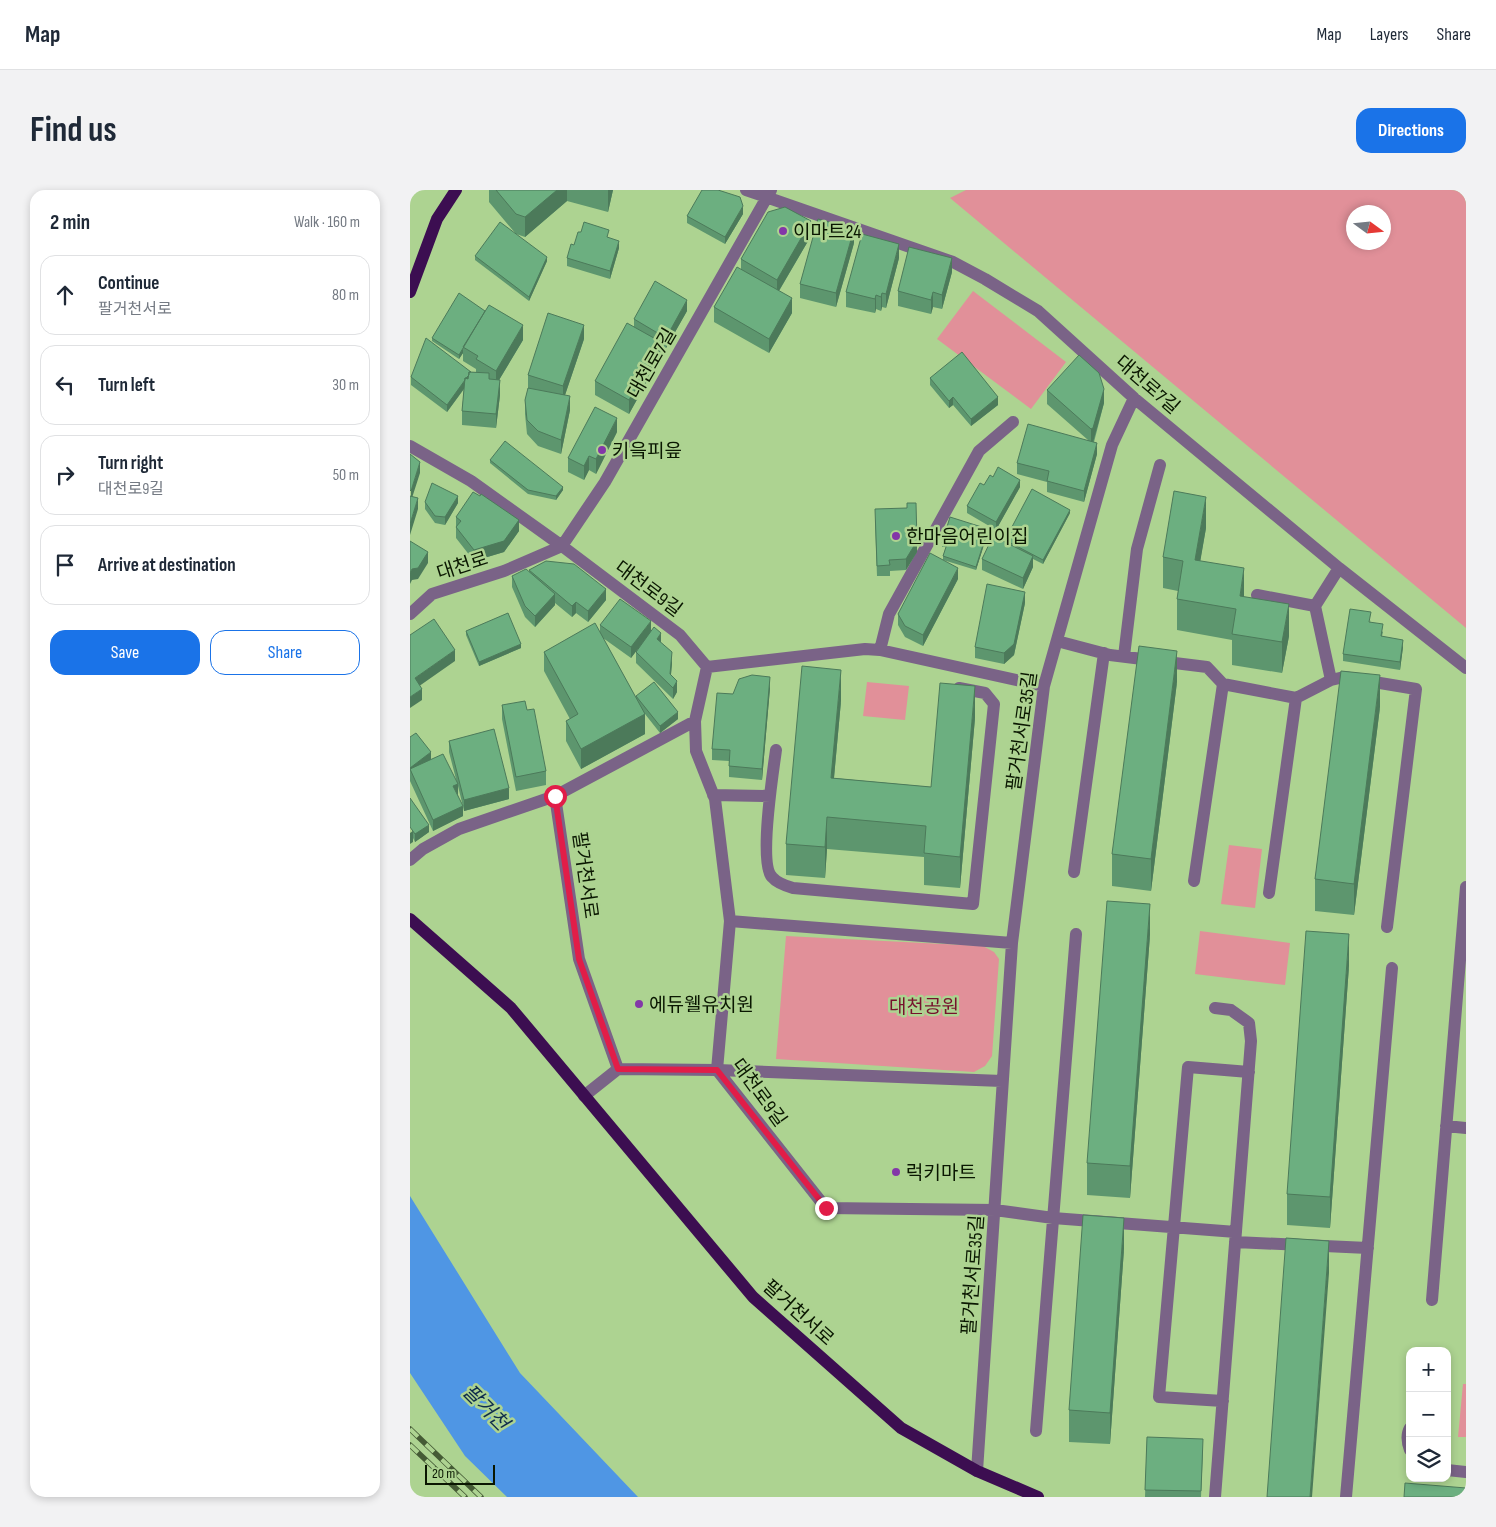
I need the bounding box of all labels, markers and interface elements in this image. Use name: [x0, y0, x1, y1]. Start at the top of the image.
text: Map: [25, 20, 60, 49]
text: Map: [1317, 24, 1342, 45]
text: Layers: [1370, 24, 1409, 45]
text: Share: [1437, 24, 1471, 45]
button: Directions: [1356, 108, 1466, 153]
text: Find us: [30, 109, 117, 152]
north arrow: [1346, 205, 1391, 250]
text: 2 min: [50, 210, 90, 235]
text: Walk · 160 m: [294, 213, 360, 232]
place label: 이마트24: [793, 221, 861, 244]
marker: 이마트24: [777, 225, 789, 237]
text: Continue: [98, 272, 159, 295]
icon: ahead: [51, 281, 79, 309]
text: 80 m: [332, 286, 359, 305]
text: 팔거천서로: [98, 300, 172, 319]
street label: 대천로7길: [623, 324, 682, 403]
street label: 대천로7길: [1110, 351, 1184, 419]
icon: left: [51, 371, 79, 399]
text: Turn left: [98, 374, 155, 397]
text: 30 m: [332, 376, 359, 395]
place label: 키읔피읖: [612, 440, 682, 463]
marker: 키읔피읖: [596, 444, 608, 456]
text: Turn right: [98, 452, 163, 475]
icon: right: [51, 461, 79, 489]
text: 50 m: [333, 466, 359, 485]
text: 대천로9길: [98, 480, 164, 499]
place label: 한마음어린이집: [906, 526, 1028, 549]
marker: 한마음어린이집: [890, 530, 902, 542]
street label: 대천로: [434, 547, 491, 585]
icon: arrive: [51, 551, 79, 579]
text: Arrive at destination: [98, 554, 236, 577]
street label: 대천로9길: [610, 556, 686, 622]
button: Save: [50, 630, 200, 675]
button: Share: [210, 630, 360, 675]
street label: 팔거천서로35길: [1003, 670, 1042, 792]
route start: [544, 785, 567, 808]
street label: 팔거천서로: [567, 830, 602, 920]
place label: 에듀웰유치원: [649, 994, 754, 1017]
park label: 대천공원: [889, 996, 959, 1019]
marker: 에듀웰유치원: [633, 998, 645, 1010]
street label: 대천로9길: [726, 1054, 791, 1131]
place label: 럭키마트: [906, 1162, 976, 1185]
marker: 럭키마트: [890, 1166, 902, 1178]
route end: [815, 1197, 838, 1220]
street label: 팔거천서로35길: [958, 1214, 989, 1336]
street label: 팔거천서로: [758, 1275, 838, 1351]
map controls: [1406, 1347, 1451, 1482]
button: +: [1406, 1347, 1451, 1392]
water label: 팔거천: [457, 1380, 515, 1438]
button: −: [1406, 1392, 1451, 1437]
button: layers: [1406, 1437, 1451, 1482]
scale bar: [425, 1462, 495, 1485]
text: 20 m: [432, 1465, 455, 1482]

